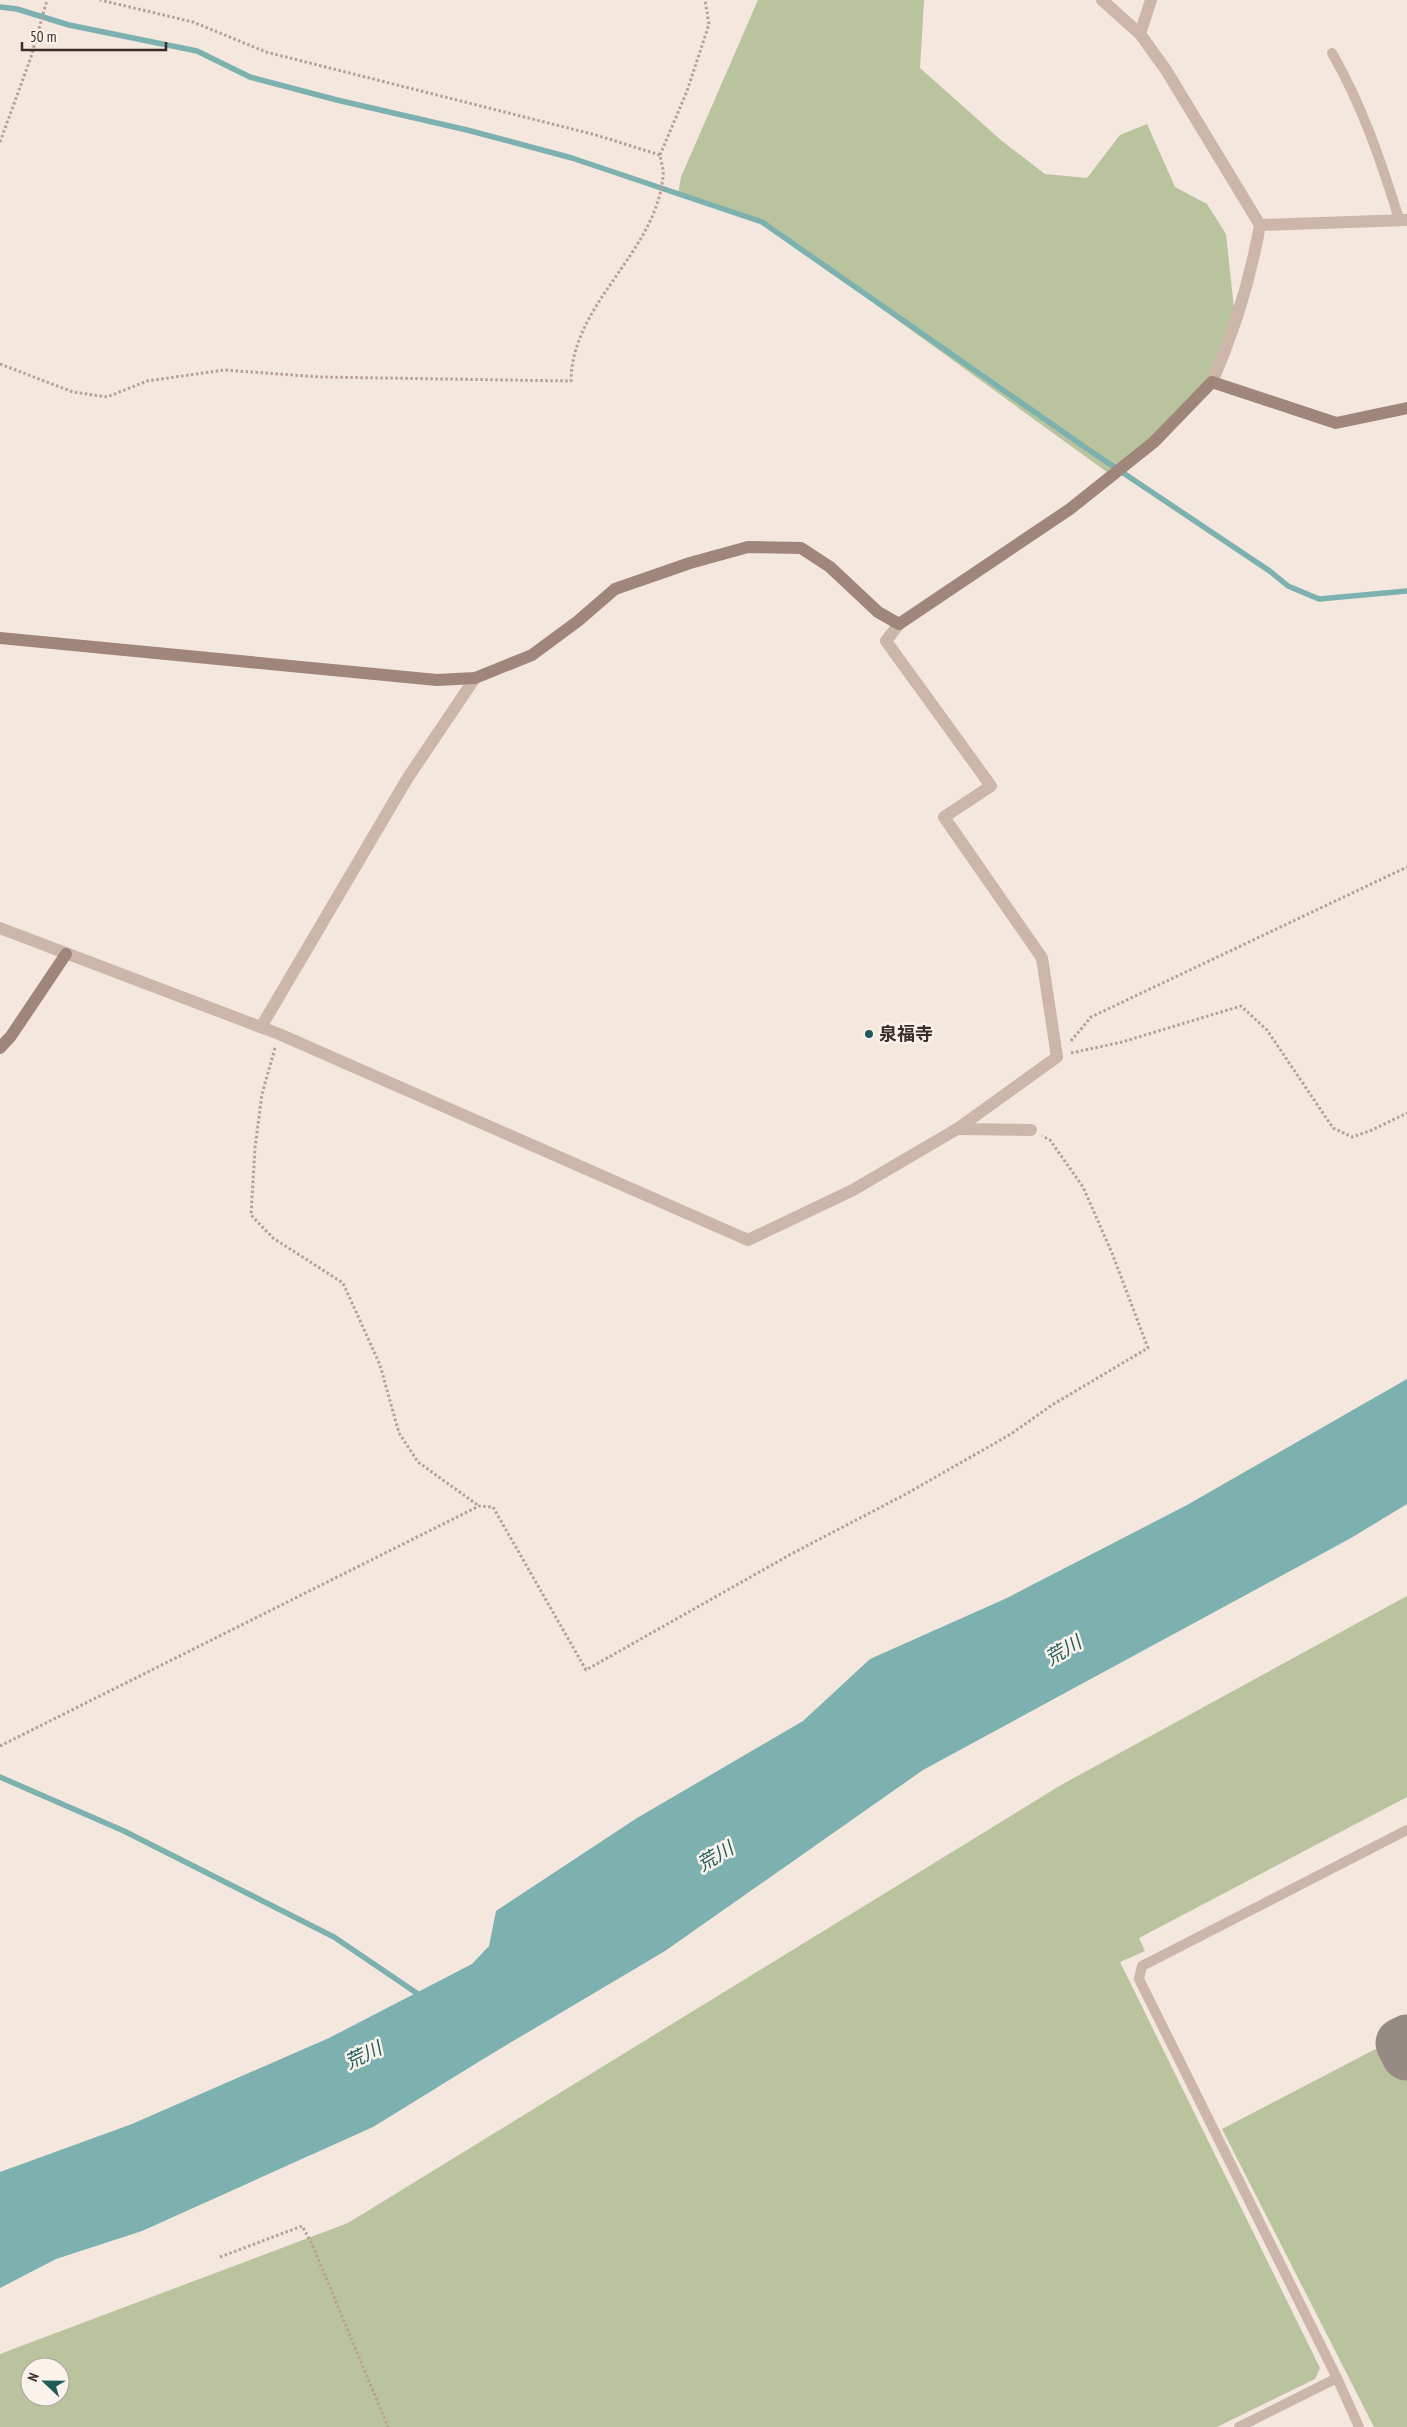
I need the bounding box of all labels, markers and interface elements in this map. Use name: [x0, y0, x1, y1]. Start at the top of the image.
scale bar: [22, 20, 166, 52]
text: 50 m: [30, 27, 56, 46]
place label: 泉福寺: [879, 1022, 933, 1045]
marker: 泉福寺: [863, 1028, 875, 1040]
water label: 荒川: [1041, 1629, 1087, 1670]
water label: 荒川: [693, 1835, 739, 1876]
water label: 荒川: [341, 2035, 387, 2074]
north arrow: [20, 2357, 70, 2407]
text: N: [23, 2370, 43, 2384]

